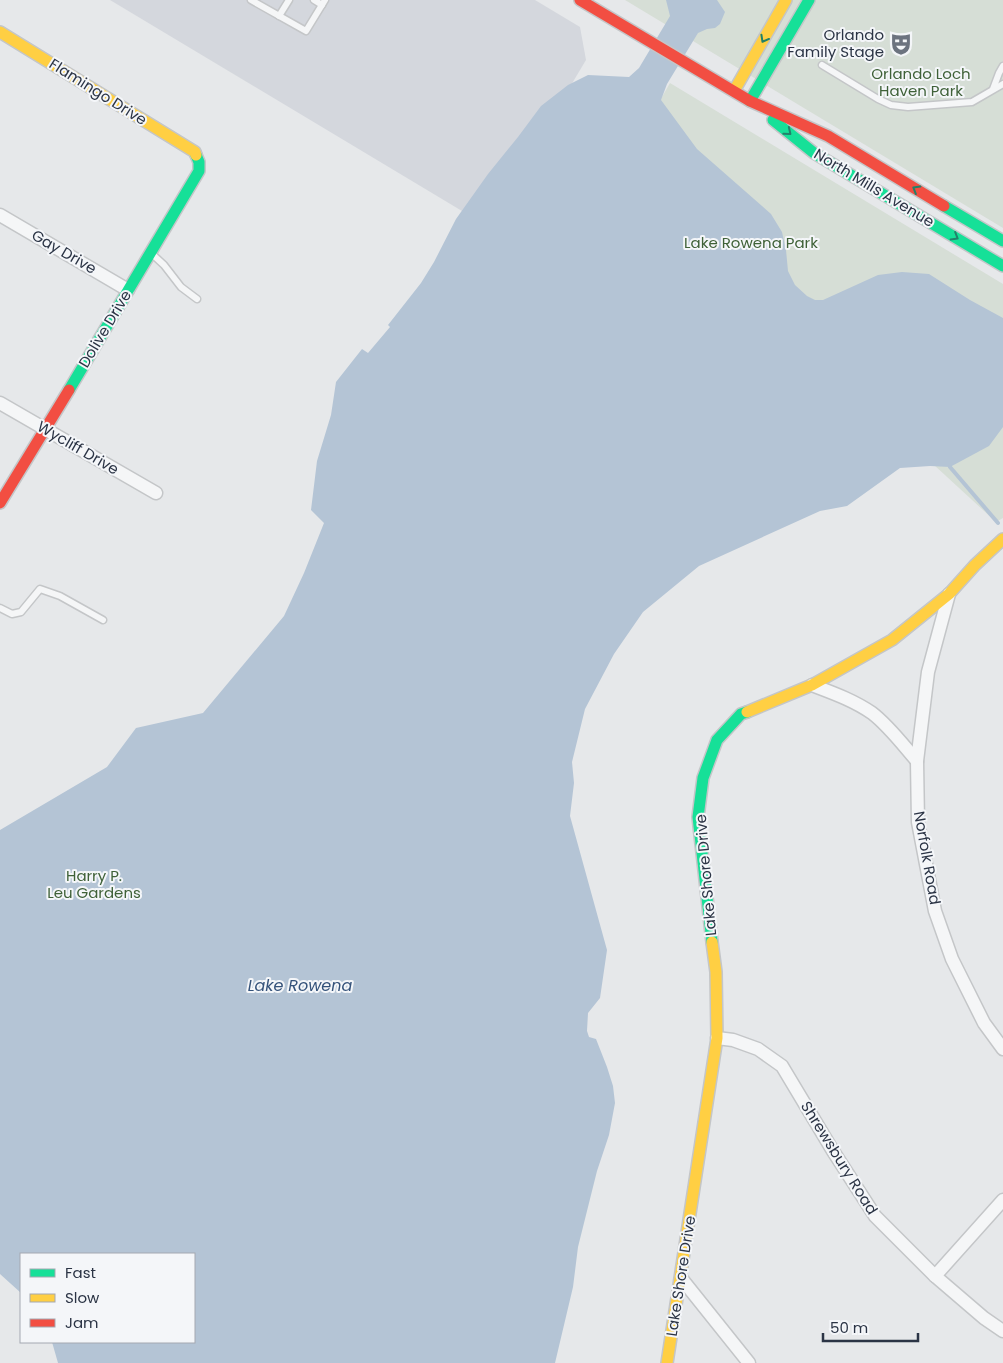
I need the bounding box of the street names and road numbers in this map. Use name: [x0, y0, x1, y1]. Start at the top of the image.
street label: Flamingo Drive: [45, 53, 151, 130]
street label: North Mills Avenue: [810, 143, 938, 232]
street label: Gay Drive: [28, 225, 101, 279]
street label: Dolive Drive: [73, 286, 136, 371]
street label: Wycliff Drive: [34, 416, 123, 479]
street label: Norfolk Road: [909, 809, 946, 906]
street label: Lake Shore Drive: [690, 813, 721, 937]
street label: Shrewsbury Road: [796, 1097, 883, 1219]
street label: Lake Shore Drive: [661, 1214, 700, 1338]

